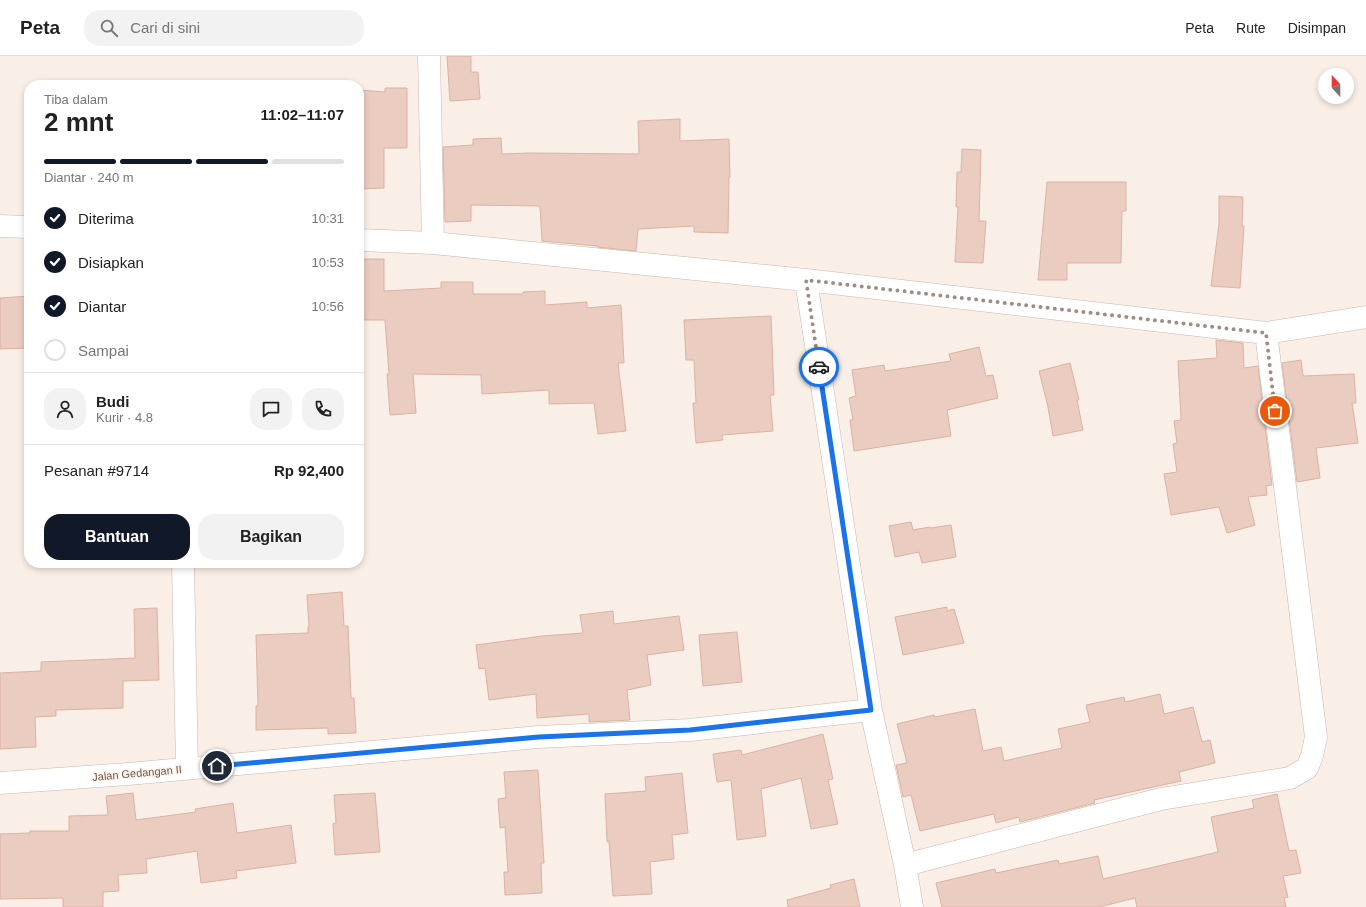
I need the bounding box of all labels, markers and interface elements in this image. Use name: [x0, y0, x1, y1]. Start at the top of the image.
search box: [84, 10, 364, 46]
text: Peta: [20, 17, 60, 38]
icon: search: [98, 17, 120, 39]
text: Cari di sini: [130, 19, 200, 36]
text: Peta: [1185, 20, 1214, 36]
text: Rute: [1236, 20, 1266, 36]
text: Disimpan: [1288, 20, 1346, 36]
north arrow: [1318, 68, 1354, 104]
map controls: [1318, 68, 1354, 104]
text: Tiba dalam: [44, 92, 108, 107]
text: 11:02–11:07: [261, 106, 344, 123]
text: 2 mnt: [44, 107, 113, 137]
text: Diantar · 240 m: [44, 170, 134, 185]
icon: check: [44, 207, 66, 229]
text: Diterima: [78, 210, 134, 227]
text: 10:31: [311, 211, 344, 226]
icon: check: [44, 251, 66, 273]
text: Disiapkan: [78, 254, 144, 271]
text: 10:53: [311, 255, 344, 270]
icon: check: [44, 295, 66, 317]
text: Diantar: [78, 298, 126, 315]
text: 10:56: [311, 299, 344, 314]
text: Sampai: [78, 342, 129, 359]
courier: [799, 347, 839, 387]
icon: car: [808, 356, 830, 378]
button: person: [44, 388, 86, 430]
button: chat: [250, 388, 292, 430]
button: phone: [302, 388, 344, 430]
text: Budi: [96, 393, 129, 410]
pin: [1258, 394, 1292, 428]
icon: bag: [1264, 400, 1286, 422]
text: Kurir · 4.8: [96, 410, 153, 425]
text: Pesanan #9714: [44, 462, 149, 479]
text: Rp 92,400: [274, 462, 344, 479]
button: Bantuan: [44, 514, 190, 560]
button: Bagikan: [198, 514, 344, 560]
pin: [200, 749, 234, 783]
icon: home: [206, 755, 228, 777]
street label: Jalan Gedangan II: [92, 763, 182, 783]

